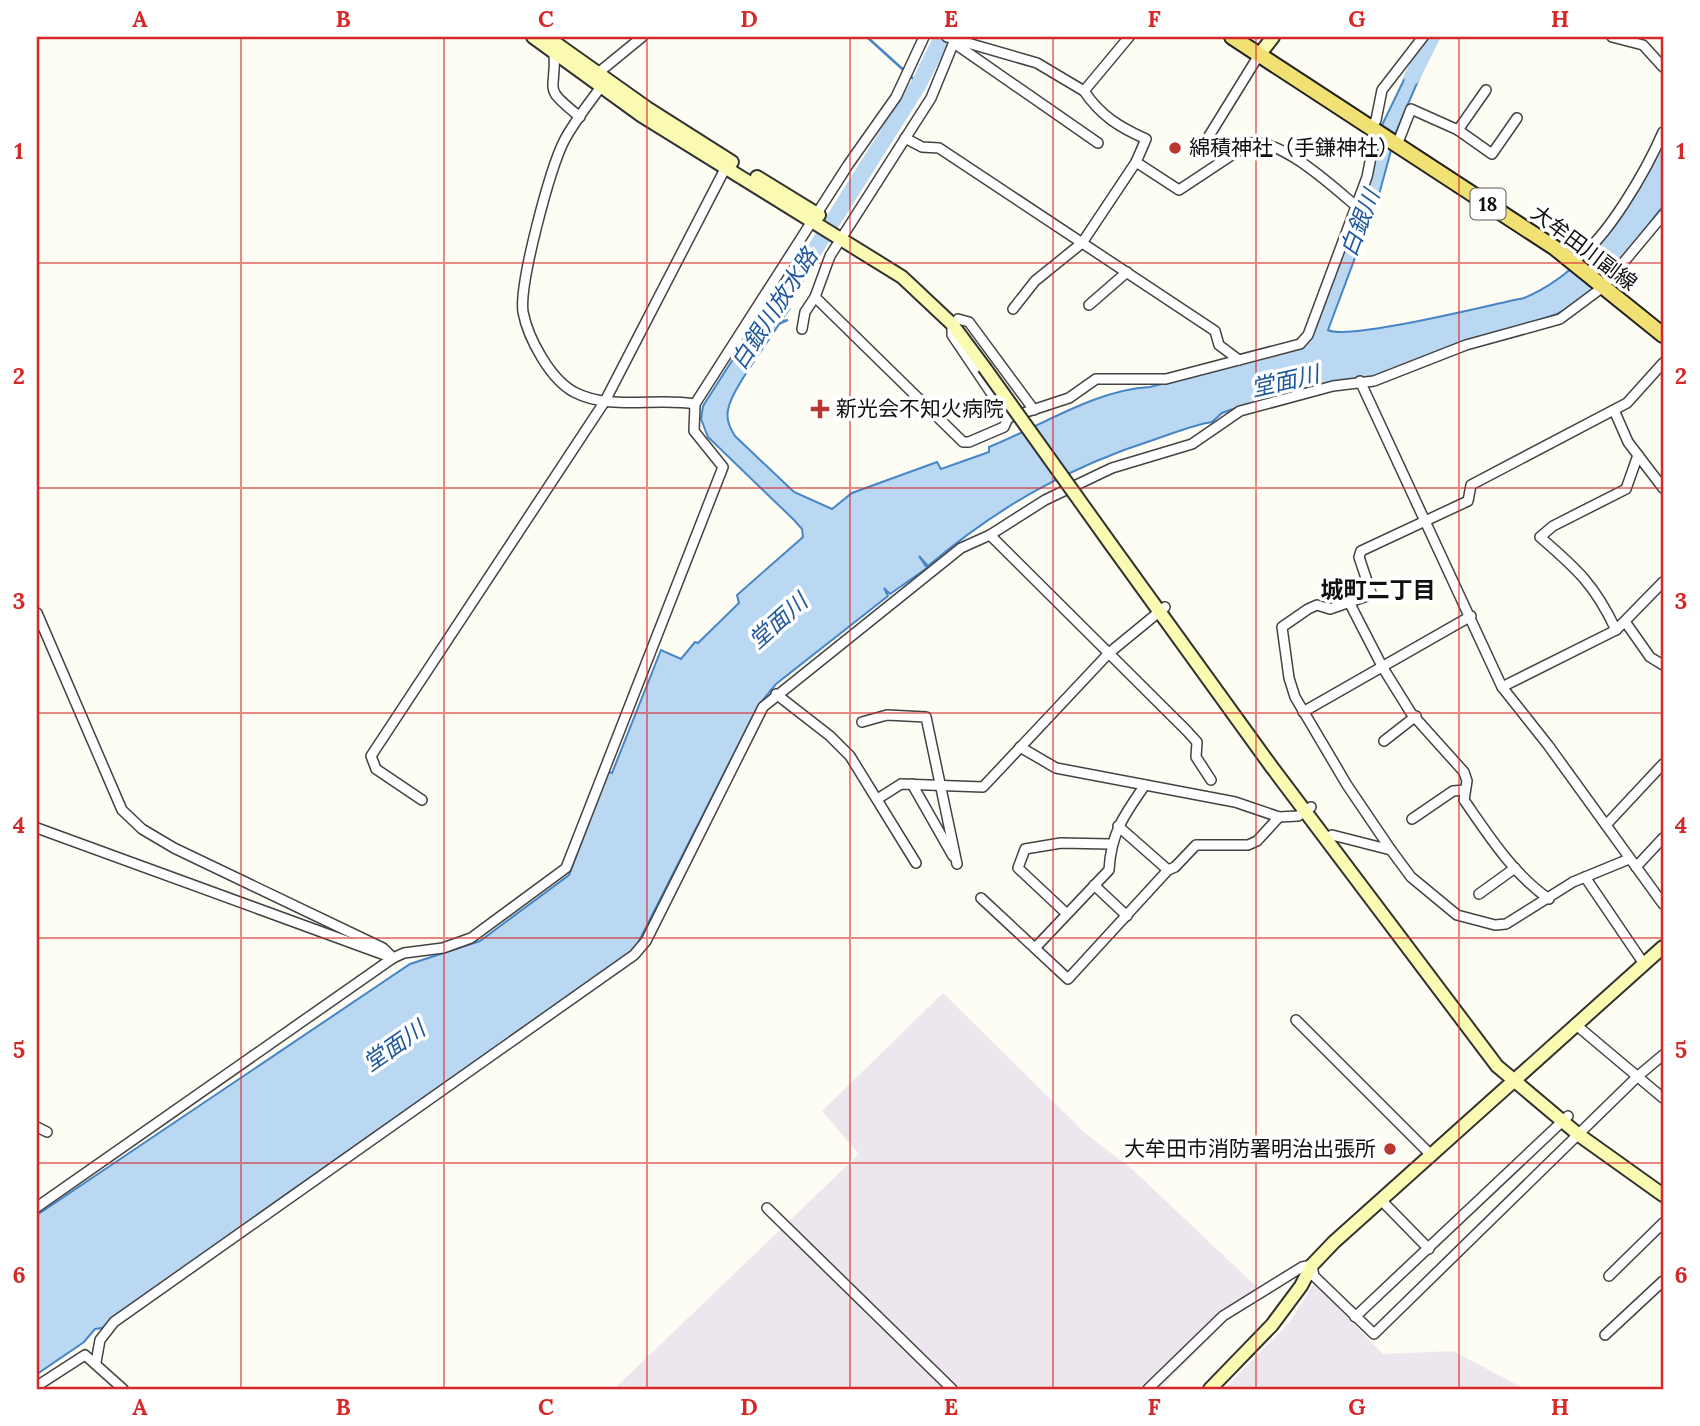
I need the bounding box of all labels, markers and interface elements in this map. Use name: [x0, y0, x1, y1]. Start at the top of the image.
text: A: [132, 4, 148, 33]
text: B: [335, 4, 351, 33]
text: C: [538, 4, 554, 33]
text: D: [740, 4, 758, 33]
text: E: [944, 4, 958, 33]
text: F: [1147, 4, 1161, 33]
text: G: [1348, 4, 1366, 33]
text: H: [1551, 4, 1569, 33]
place label: 綿積神社（手鎌神社）: [1189, 134, 1399, 161]
text: 1: [14, 136, 24, 165]
text: 1: [1676, 136, 1686, 165]
marker: 綿積神社（手鎌神社）: [1167, 140, 1183, 156]
water label: 白銀川: [1334, 183, 1387, 260]
road number: 18: [1470, 188, 1506, 220]
street label: 大牟田川副線: [1526, 199, 1643, 296]
water label: 白銀川放水路: [724, 241, 824, 374]
water label: 堂面川: [1248, 358, 1325, 402]
text: 2: [13, 361, 25, 390]
text: 2: [1675, 361, 1687, 390]
place label: 新光会不知火病院: [836, 395, 1004, 422]
marker: 新光会不知火病院: [810, 399, 830, 419]
district label: 城町二丁目: [1321, 575, 1436, 604]
water label: 堂面川: [742, 585, 815, 654]
text: 3: [13, 586, 25, 615]
text: 3: [1675, 586, 1687, 615]
text: 4: [13, 810, 25, 839]
text: 4: [1675, 810, 1687, 839]
water label: 堂面川: [357, 1012, 433, 1077]
text: 5: [13, 1035, 25, 1064]
text: 5: [1675, 1035, 1687, 1064]
place label: 大牟田市消防署明治出張所: [1124, 1135, 1376, 1162]
marker: 大牟田市消防署明治出張所: [1382, 1141, 1398, 1157]
text: 6: [12, 1260, 26, 1289]
text: 6: [1674, 1260, 1688, 1289]
text: A: [132, 1392, 148, 1421]
text: B: [335, 1392, 351, 1421]
text: C: [538, 1392, 554, 1421]
text: D: [740, 1392, 758, 1421]
text: E: [944, 1392, 958, 1421]
text: F: [1147, 1392, 1161, 1421]
text: G: [1348, 1392, 1366, 1421]
text: H: [1551, 1392, 1569, 1421]

